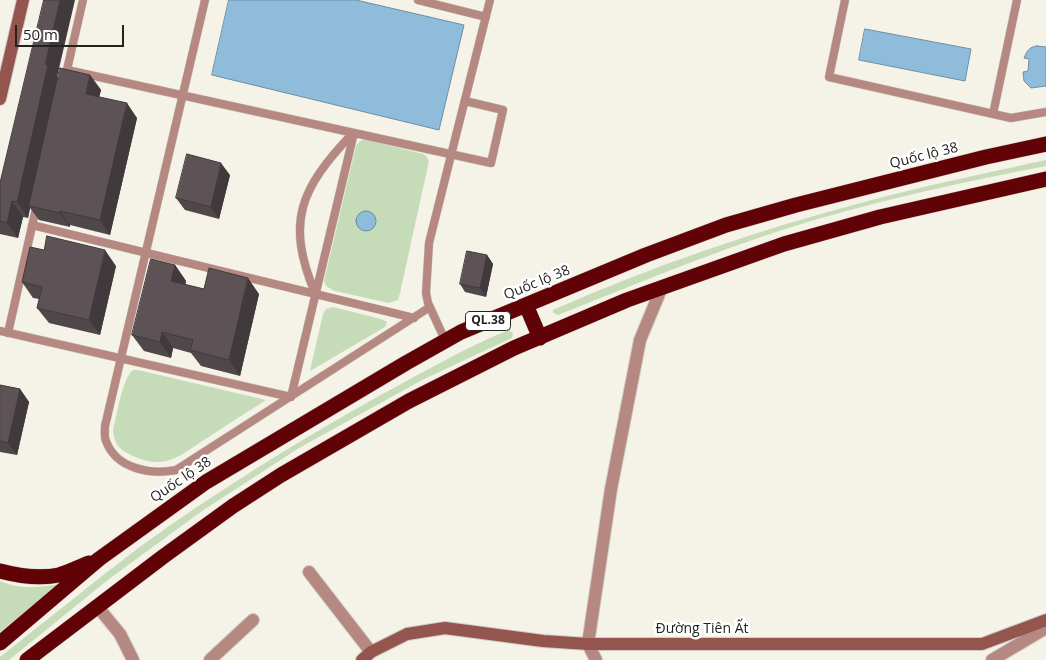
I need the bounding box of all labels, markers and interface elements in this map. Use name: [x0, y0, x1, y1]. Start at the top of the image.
scale bar: [18, 15, 126, 47]
text: 50 m: [23, 24, 58, 44]
street label: Quốc lộ 38: [888, 139, 960, 173]
street label: Quốc lộ 38: [501, 262, 573, 304]
road number: QL.38: [466, 312, 510, 331]
street label: Quốc lộ 38: [147, 454, 215, 506]
street label: Đường Tiên Ất: [656, 621, 748, 637]

